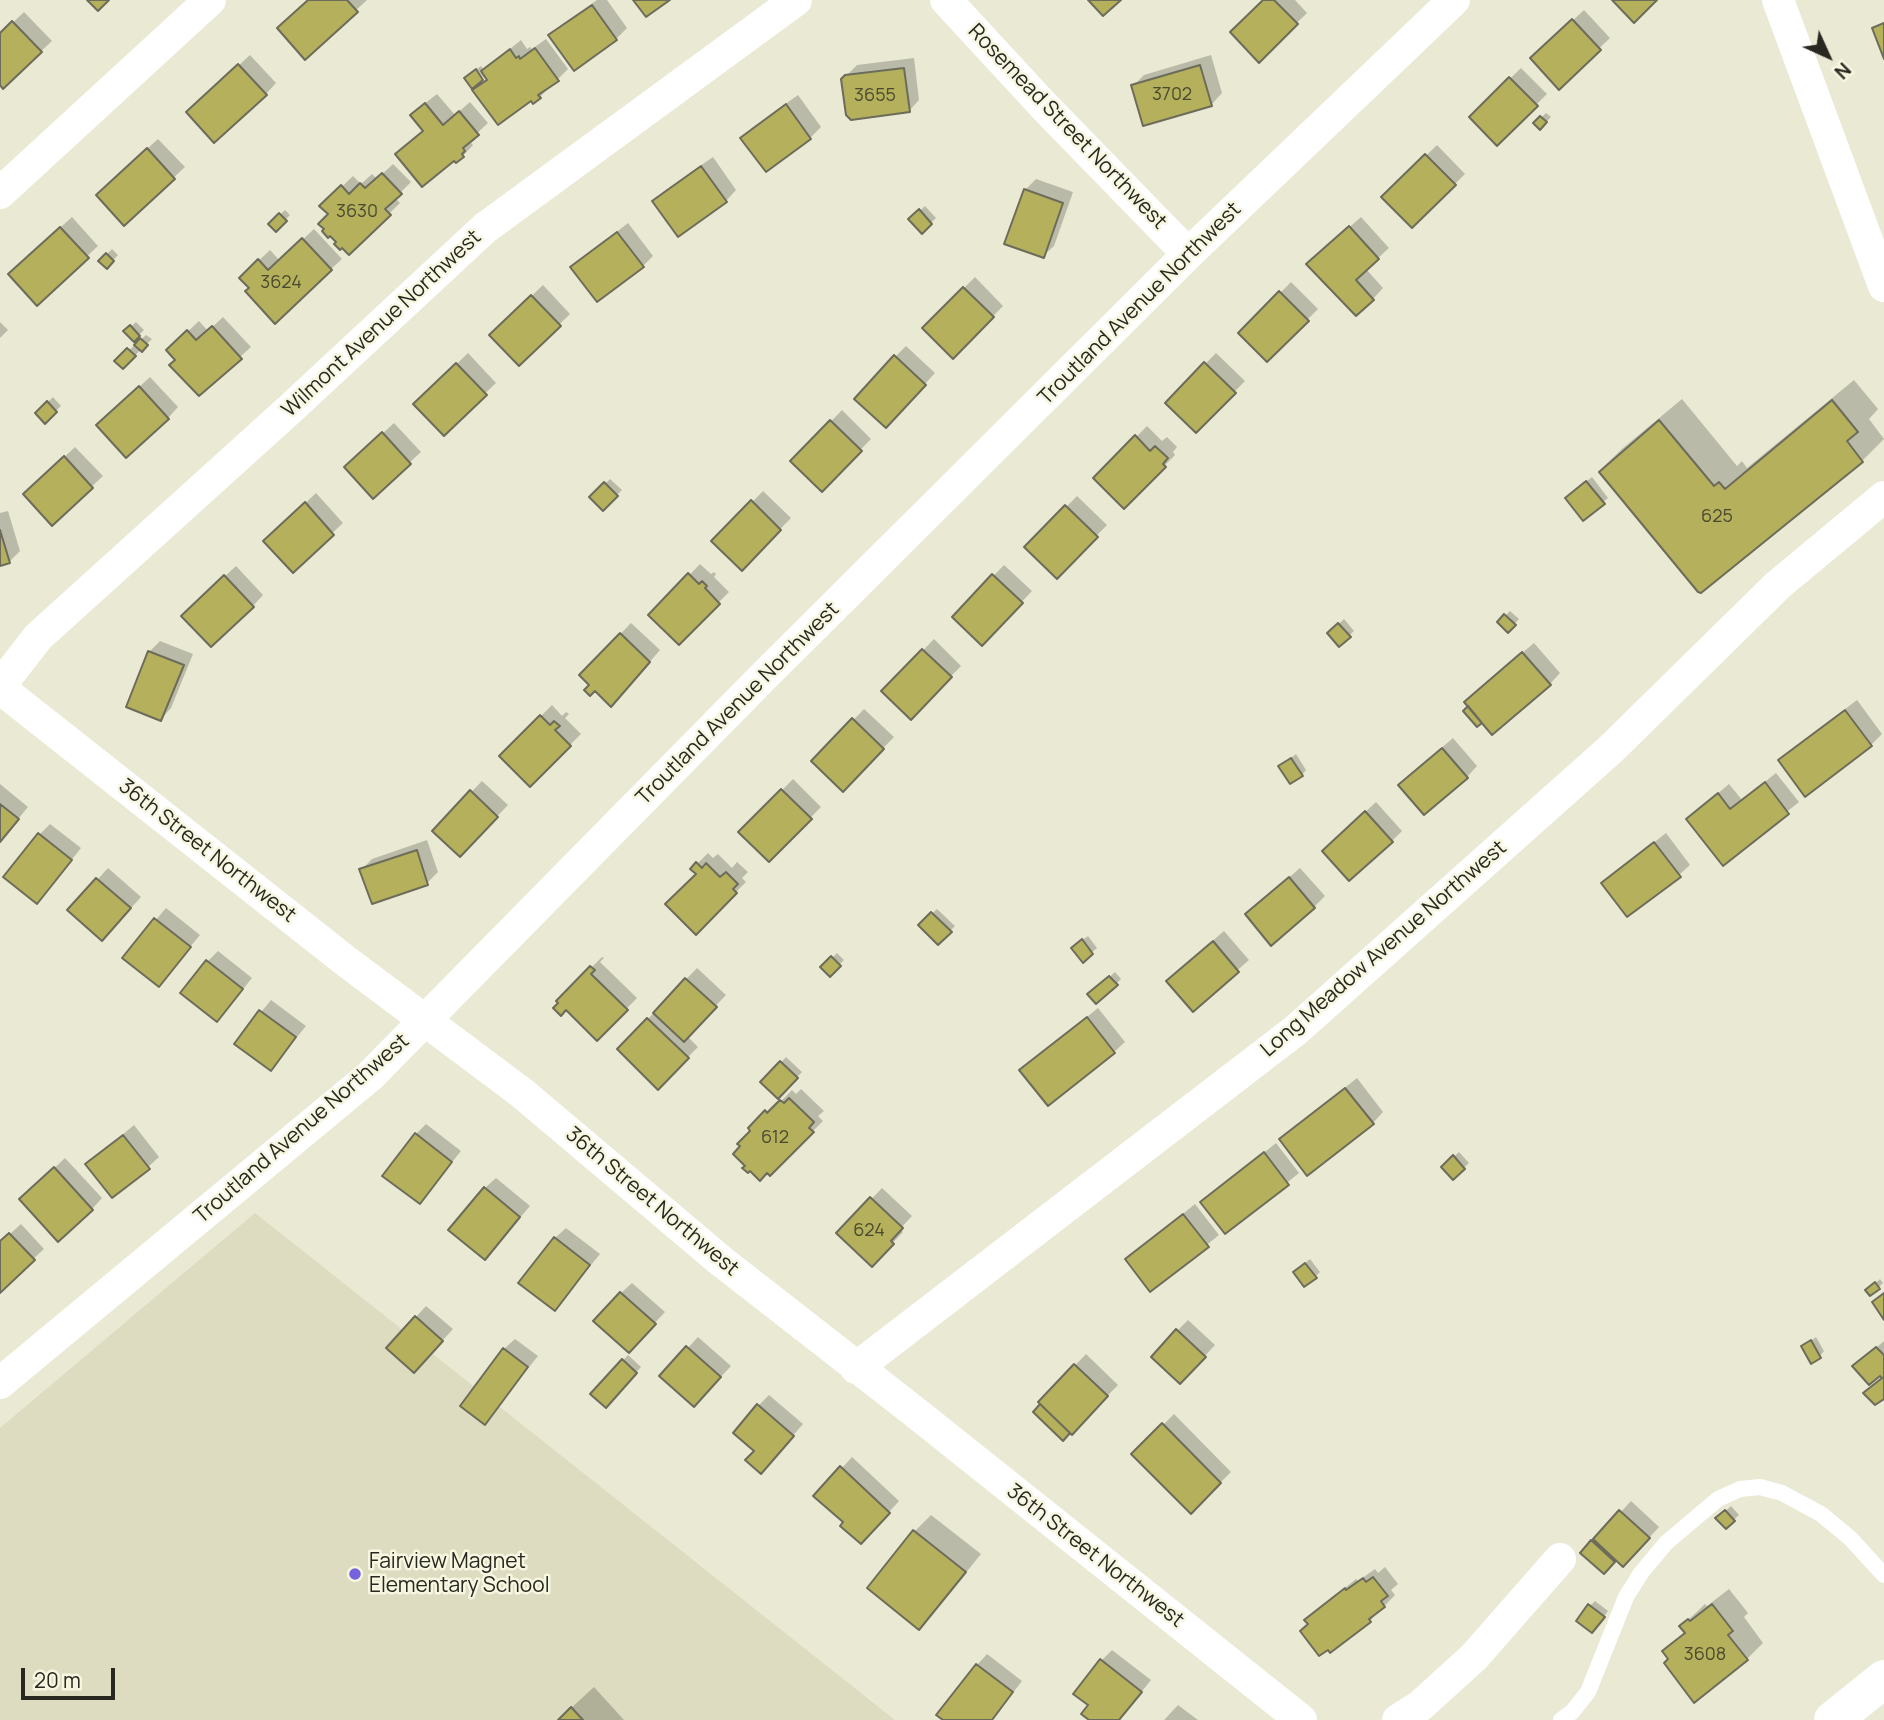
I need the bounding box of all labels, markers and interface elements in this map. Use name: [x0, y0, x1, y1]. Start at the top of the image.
street label: Rosemead Street Northwest: [962, 19, 1172, 235]
north arrow: [1793, 21, 1863, 91]
text: N: [1829, 57, 1857, 85]
house number: 3702: [1152, 84, 1192, 106]
house number: 3655: [854, 85, 896, 107]
street label: Troutland Avenue Northwest: [1033, 197, 1247, 411]
house number: 3630: [336, 201, 378, 223]
street label: Wilmont Avenue Northwest: [277, 225, 487, 423]
house number: 3624: [260, 272, 302, 294]
house number: 625: [1701, 506, 1733, 528]
street label: Troutland Avenue Northwest: [631, 597, 845, 811]
street label: 36th Street Northwest: [113, 774, 301, 928]
street label: Long Meadow Avenue Northwest: [1256, 835, 1512, 1063]
street label: Troutland Avenue Northwest: [189, 1029, 415, 1229]
street label: 36th Street Northwest: [560, 1122, 744, 1282]
house number: 612: [761, 1127, 789, 1149]
house number: 624: [853, 1220, 885, 1242]
street label: 36th Street Northwest: [1001, 1479, 1189, 1633]
place label: Fairview Magnet Elementary School: [369, 1549, 550, 1599]
marker: Fairview Magnet Elementary School: [347, 1566, 363, 1582]
house number: 3608: [1684, 1644, 1726, 1666]
scale bar: [24, 1654, 119, 1698]
text: 20 m: [34, 1666, 81, 1694]

